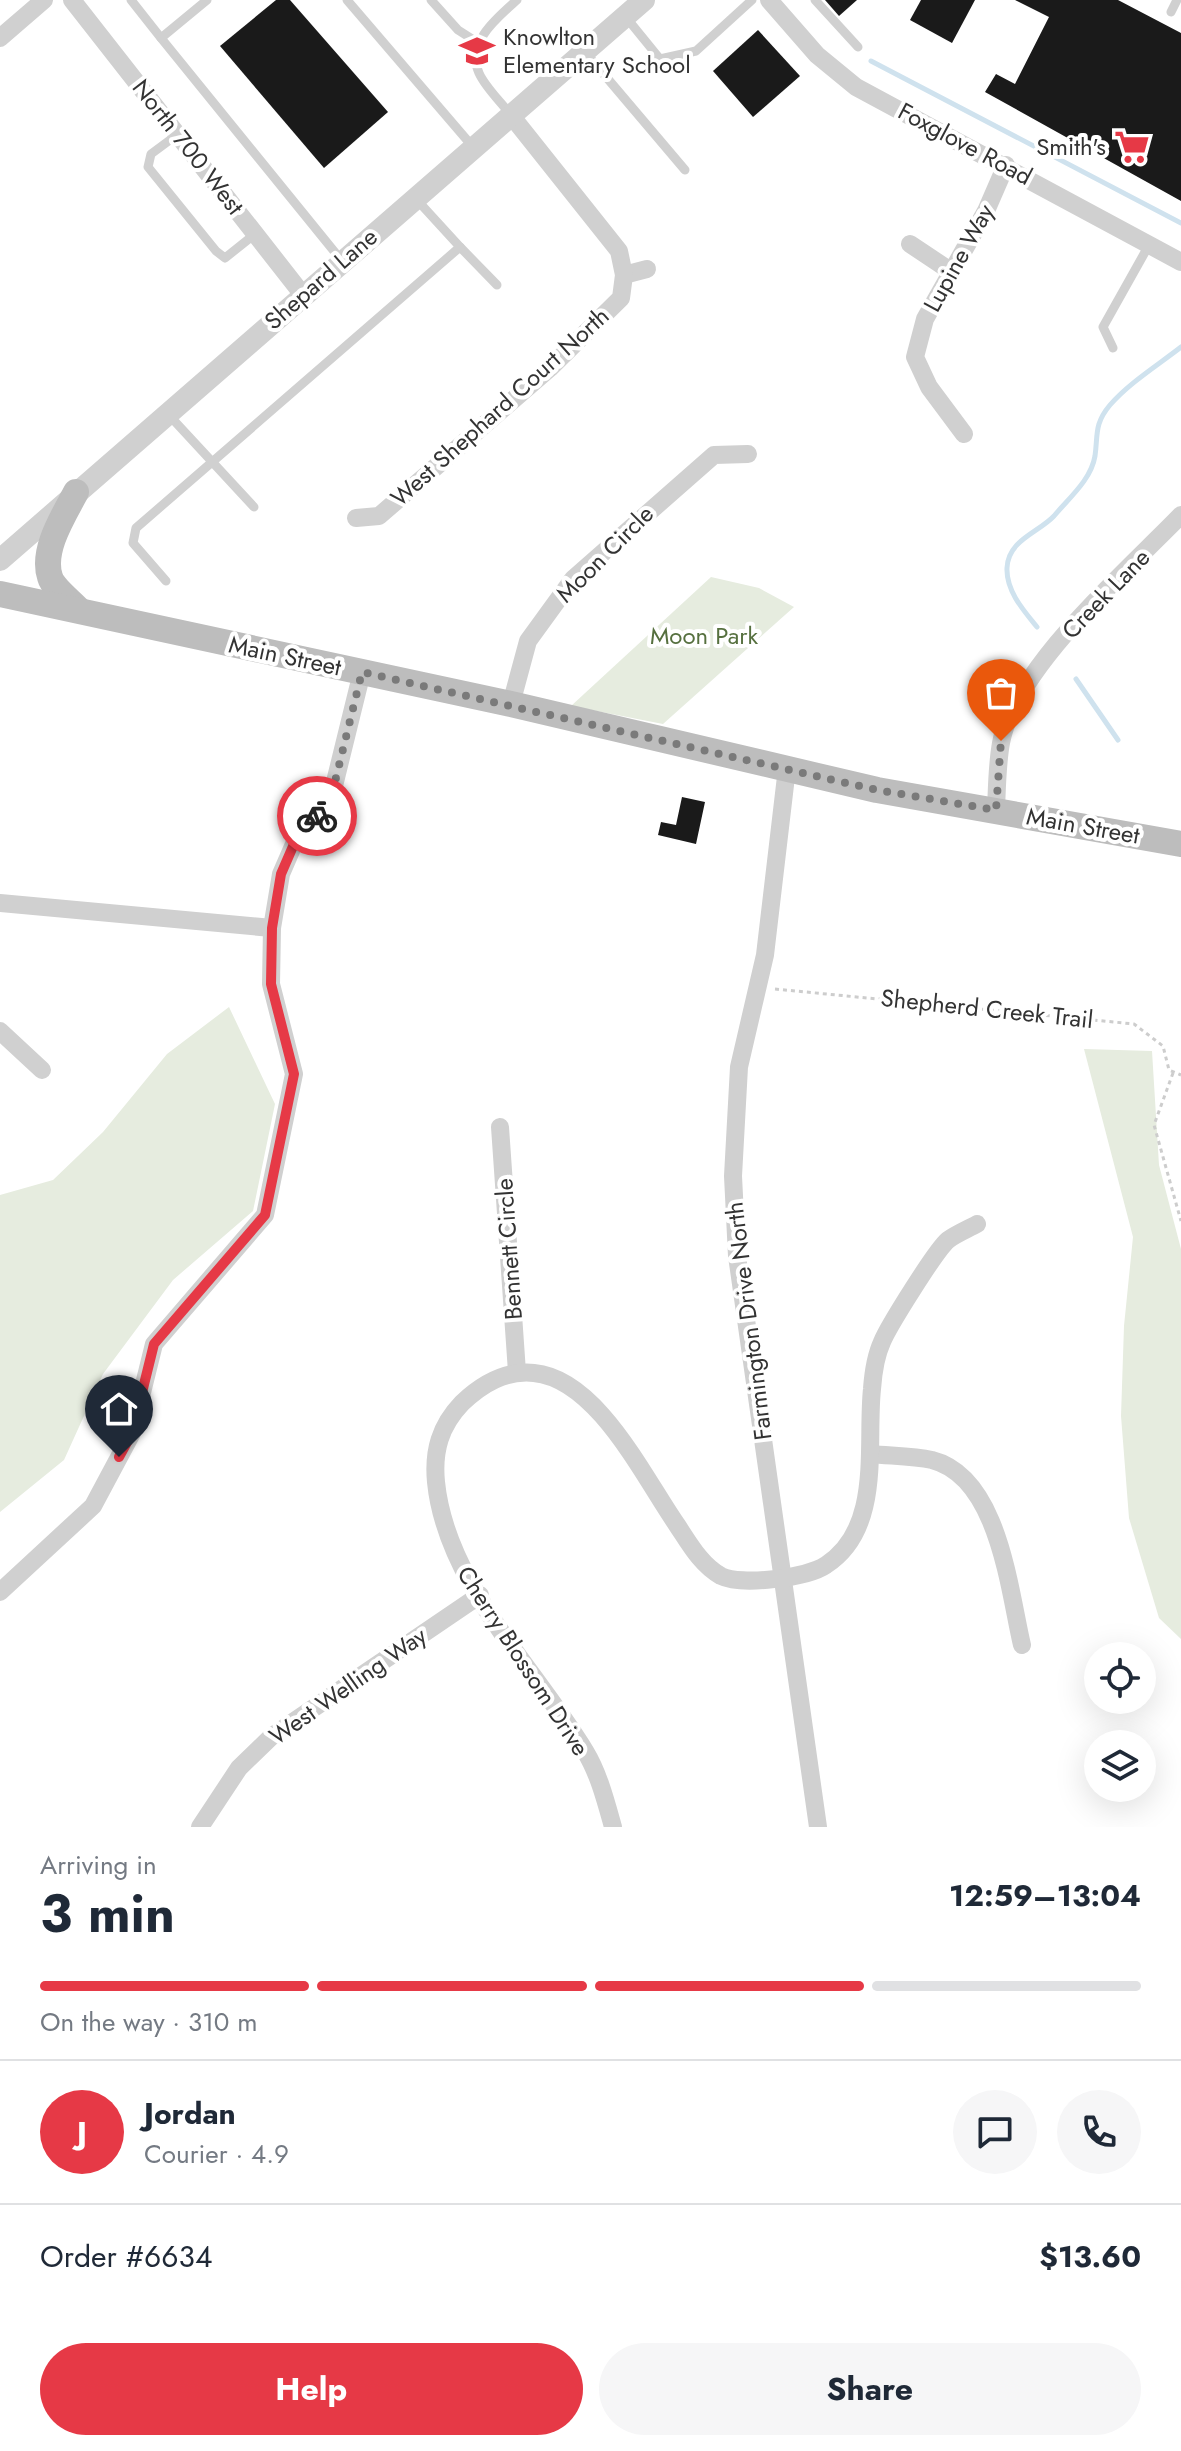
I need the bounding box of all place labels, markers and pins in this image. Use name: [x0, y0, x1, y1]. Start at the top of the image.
place label: Knowlton Elementary School: [503, 19, 691, 82]
school or university icon: Knowlton Elementary School: [458, 32, 496, 70]
supermarket icon: Smith's: [1113, 128, 1151, 166]
place label: Smith's: [1036, 129, 1106, 164]
pin: [967, 659, 1035, 741]
pin: [85, 1375, 153, 1457]

